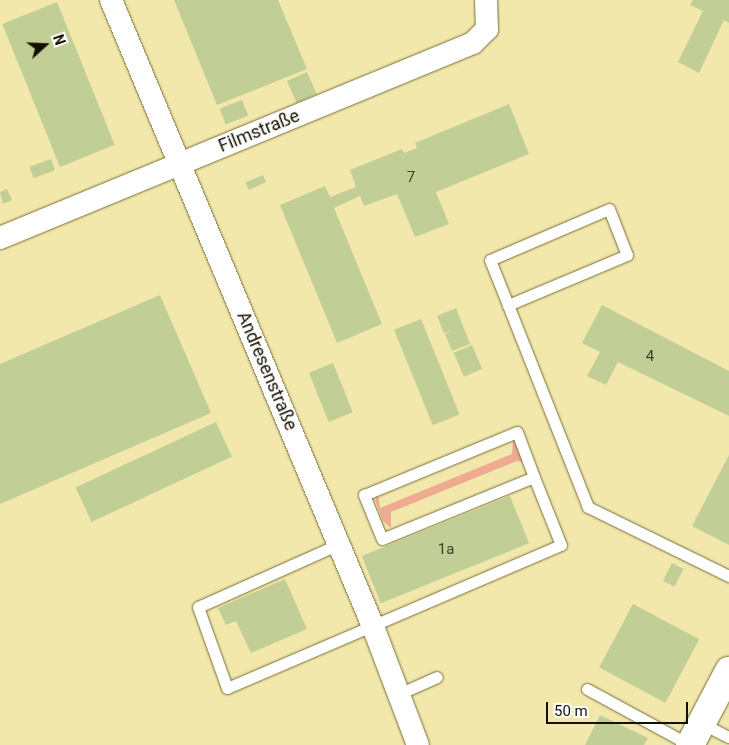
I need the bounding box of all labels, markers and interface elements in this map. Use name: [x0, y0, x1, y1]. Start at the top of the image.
north arrow: [20, 20, 70, 70]
text: N: [50, 32, 68, 47]
street label: Filmstraße: [215, 105, 303, 157]
house number: 7: [407, 169, 415, 187]
street label: Andresenstraße: [232, 308, 302, 434]
house number: 4: [646, 348, 654, 366]
house number: 1a: [438, 541, 454, 559]
scale bar: [549, 692, 692, 724]
text: 50 m: [554, 702, 588, 720]

